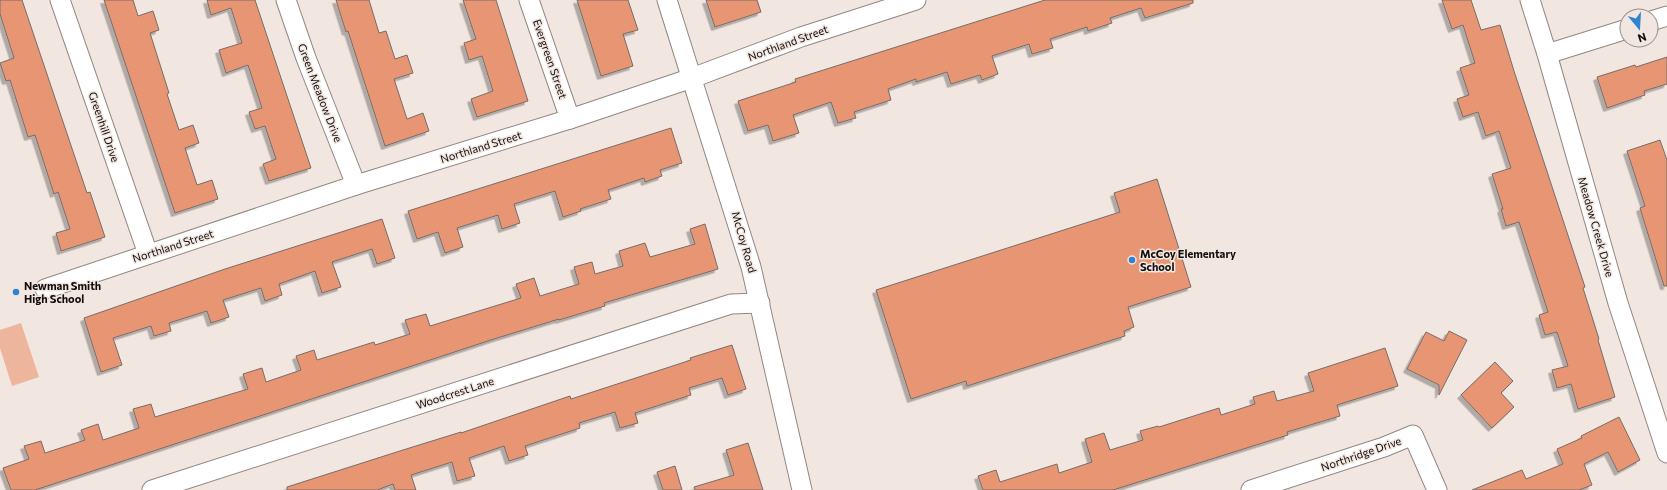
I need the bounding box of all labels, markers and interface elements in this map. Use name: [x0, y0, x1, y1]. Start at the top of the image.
north arrow: [1619, 8, 1659, 48]
street label: Evergreen Street: [531, 17, 570, 101]
street label: Northland Street: [746, 22, 830, 63]
text: N: [1636, 31, 1648, 45]
street label: Green Meadow Drive: [296, 42, 345, 144]
street label: Greenhill Drive: [86, 90, 123, 164]
street label: Northland Street: [439, 128, 524, 165]
street label: Meadow Creek Drive: [1576, 175, 1617, 279]
street label: McCoy Road: [730, 210, 759, 274]
street label: Northland Street: [131, 226, 215, 265]
place label: McCoy Elementary School: [1140, 247, 1236, 273]
marker: McCoy Elementary School: [1127, 255, 1137, 265]
place label: Newman Smith High School: [24, 279, 101, 305]
marker: Newman Smith High School: [11, 287, 21, 297]
street label: Woodcrest Lane: [414, 374, 496, 411]
street label: Northridge Drive: [1319, 434, 1403, 473]

